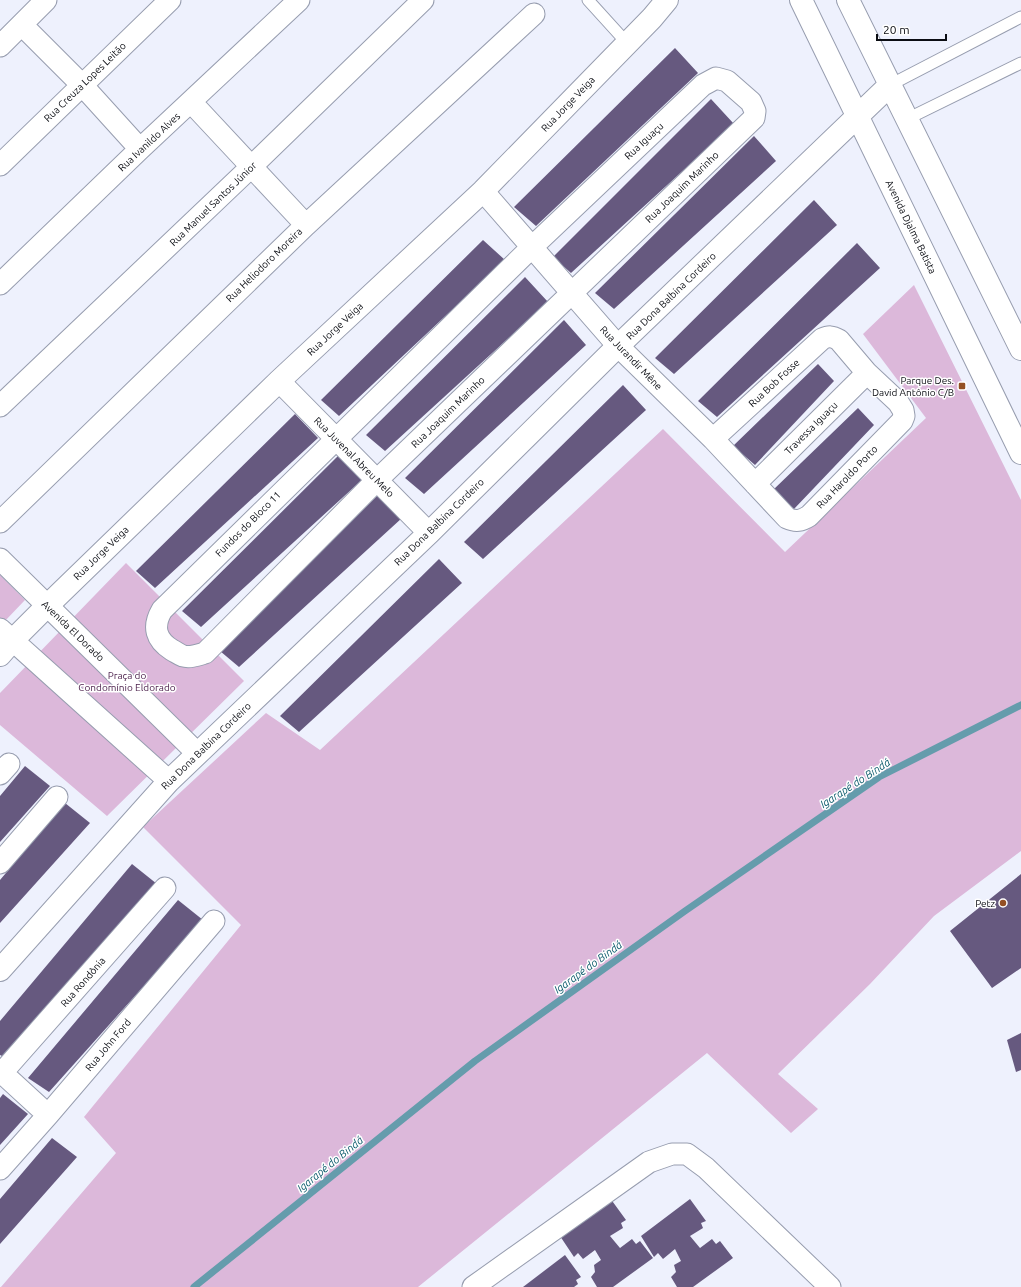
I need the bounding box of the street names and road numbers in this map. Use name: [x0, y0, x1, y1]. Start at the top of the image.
street label: Rua Creuza Lopes Leitão: [42, 40, 128, 124]
street label: Rua Jorge Veiga: [539, 74, 597, 134]
street label: Rua Ivanildo Alves: [116, 111, 182, 173]
street label: Rua Iguaçu: [622, 120, 666, 162]
street label: Rua Joaquim Marinho: [643, 149, 721, 225]
street label: Rua Manuel Santos Júnior: [167, 160, 259, 248]
street label: Avenida Djalma Batista: [884, 178, 938, 276]
street label: Rua Heliodoro Moreira: [224, 226, 304, 304]
street label: Rua Dona Balbina Cordeiro: [624, 250, 718, 342]
street label: Rua Jorge Veiga: [305, 300, 365, 358]
street label: Rua Jurandir Mêne: [598, 324, 664, 392]
street label: Rua Bob Fosse: [746, 357, 802, 409]
street label: Rua Joaquim Marinho: [409, 374, 487, 450]
street label: Travessa Iguaçu: [782, 399, 840, 457]
street label: Rua Juvenal Abreu Melo: [312, 415, 396, 499]
street label: Rua Haroldo Porto: [814, 443, 880, 511]
street label: Rua Dona Balbina Cordeiro: [392, 476, 486, 568]
street label: Fundos do Bloco 11: [213, 489, 283, 559]
street label: Rua Jorge Veiga: [71, 524, 131, 582]
street label: Avenida El Dorado: [40, 598, 106, 664]
street label: Rua Dona Balbina Cordeiro: [159, 700, 253, 792]
street label: Rua Rondônia: [58, 955, 108, 1009]
street label: Rua John Ford: [83, 1017, 133, 1073]

